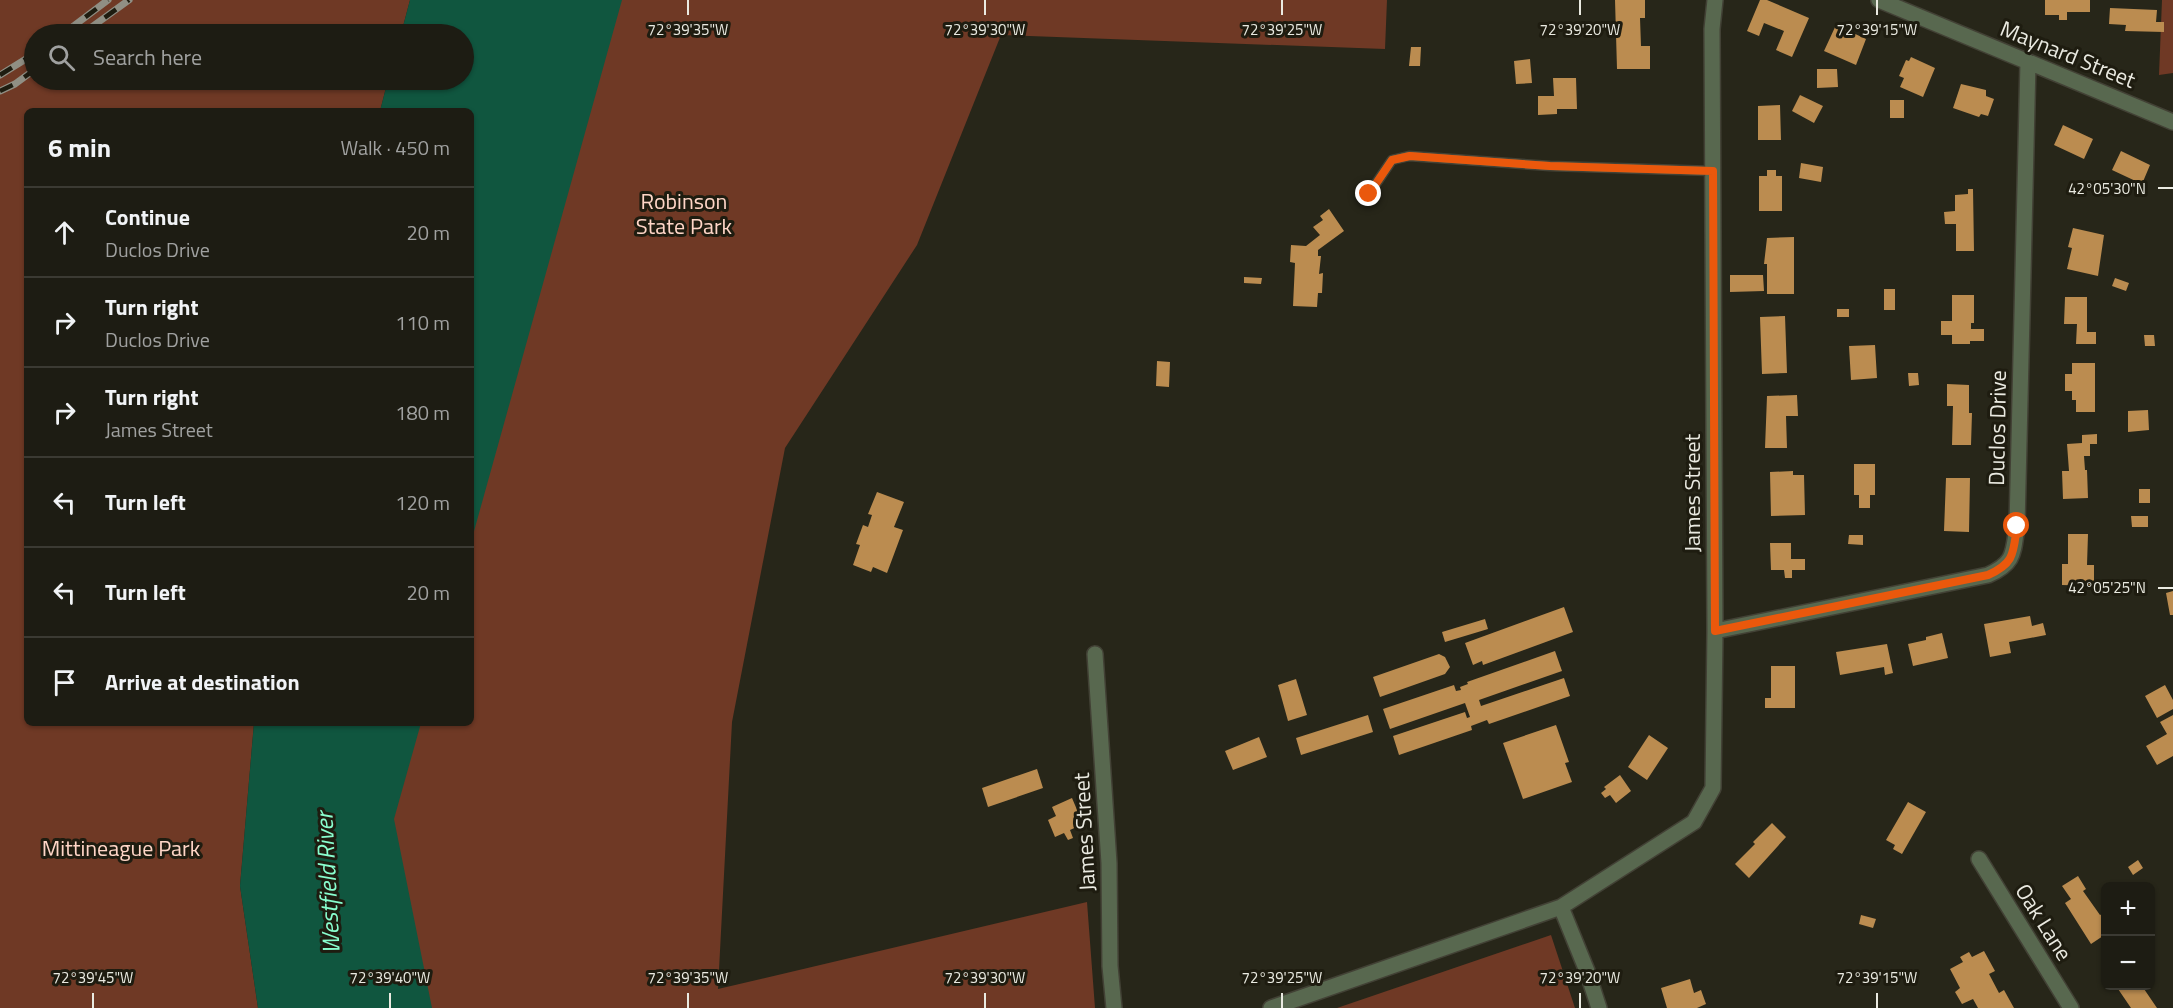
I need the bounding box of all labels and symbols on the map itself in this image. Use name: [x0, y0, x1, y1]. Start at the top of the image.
street label: Maynard Street: [1995, 11, 2141, 97]
text: 72°39'35"W: [648, 18, 728, 41]
text: 72°39'30"W: [945, 18, 1025, 41]
text: 72°39'25"W: [1242, 18, 1322, 41]
text: 72°39'20"W: [1540, 18, 1620, 41]
text: 72°39'15"W: [1837, 18, 1917, 41]
text: 42°05'30"N: [2068, 177, 2146, 200]
route end: [1355, 180, 1381, 206]
park label: Robinson State Park: [636, 184, 733, 243]
street label: Duclos Drive: [1979, 370, 2015, 486]
street label: James Street: [1675, 433, 1709, 552]
route start: [2003, 512, 2029, 538]
text: 42°05'25"N: [2068, 576, 2146, 599]
street label: James Street: [1064, 772, 1104, 892]
water label: Westfield River: [305, 808, 349, 955]
park label: Mittineague Park: [42, 831, 201, 865]
street label: Oak Lane: [2007, 877, 2081, 967]
text: 72°39'45"W: [53, 966, 133, 989]
text: 72°39'40"W: [350, 966, 430, 989]
text: 72°39'35"W: [648, 966, 728, 989]
text: 72°39'30"W: [945, 966, 1025, 989]
text: 72°39'25"W: [1242, 966, 1322, 989]
text: 72°39'20"W: [1540, 966, 1620, 989]
text: 72°39'15"W: [1837, 966, 1917, 989]

